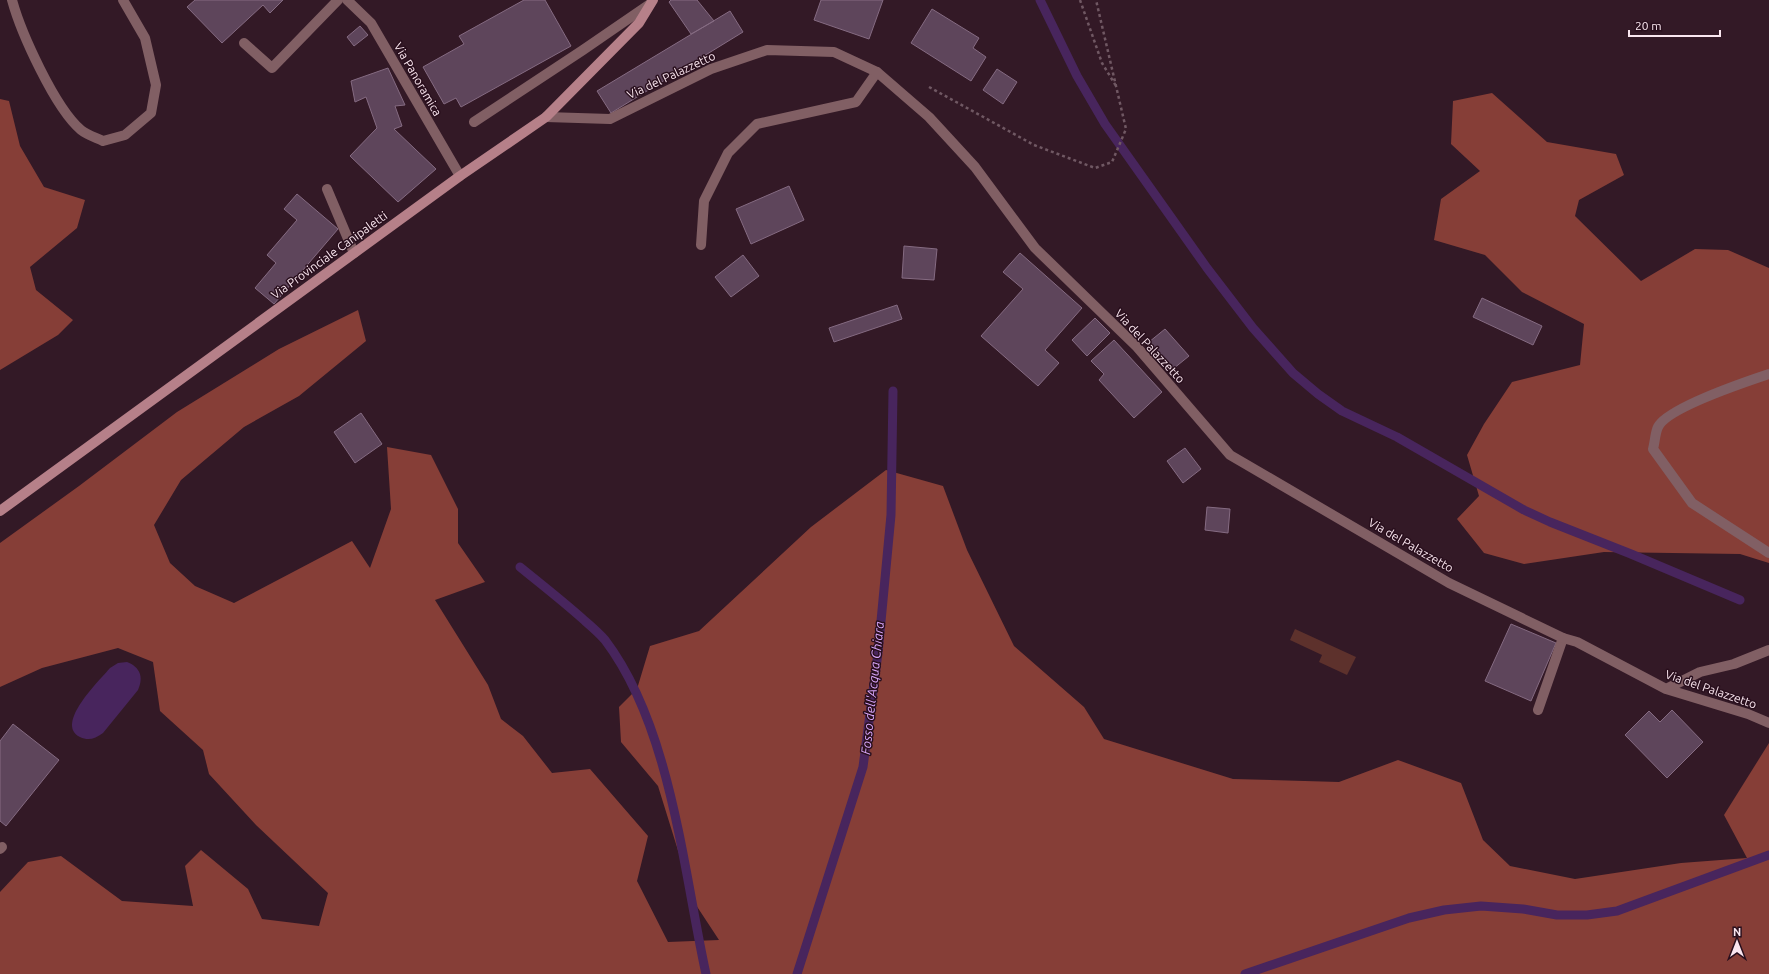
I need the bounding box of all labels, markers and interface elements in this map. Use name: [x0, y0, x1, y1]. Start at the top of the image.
scale bar: [1629, 12, 1720, 38]
text: 20 m: [1635, 19, 1662, 32]
street label: Via Panoramica: [392, 40, 444, 118]
street label: Via del Palazzetto: [625, 49, 717, 101]
street label: Via Provinciale Canipaletti: [269, 209, 389, 301]
street label: Via del Palazzetto: [1113, 306, 1187, 386]
street label: Via del Palazzetto: [1366, 515, 1456, 575]
water label: Fosso dell'Acqua Chiara: [858, 621, 886, 755]
street label: Via del Palazzetto: [1664, 667, 1758, 711]
north arrow: [1717, 922, 1757, 962]
text: N: [1733, 926, 1741, 938]

